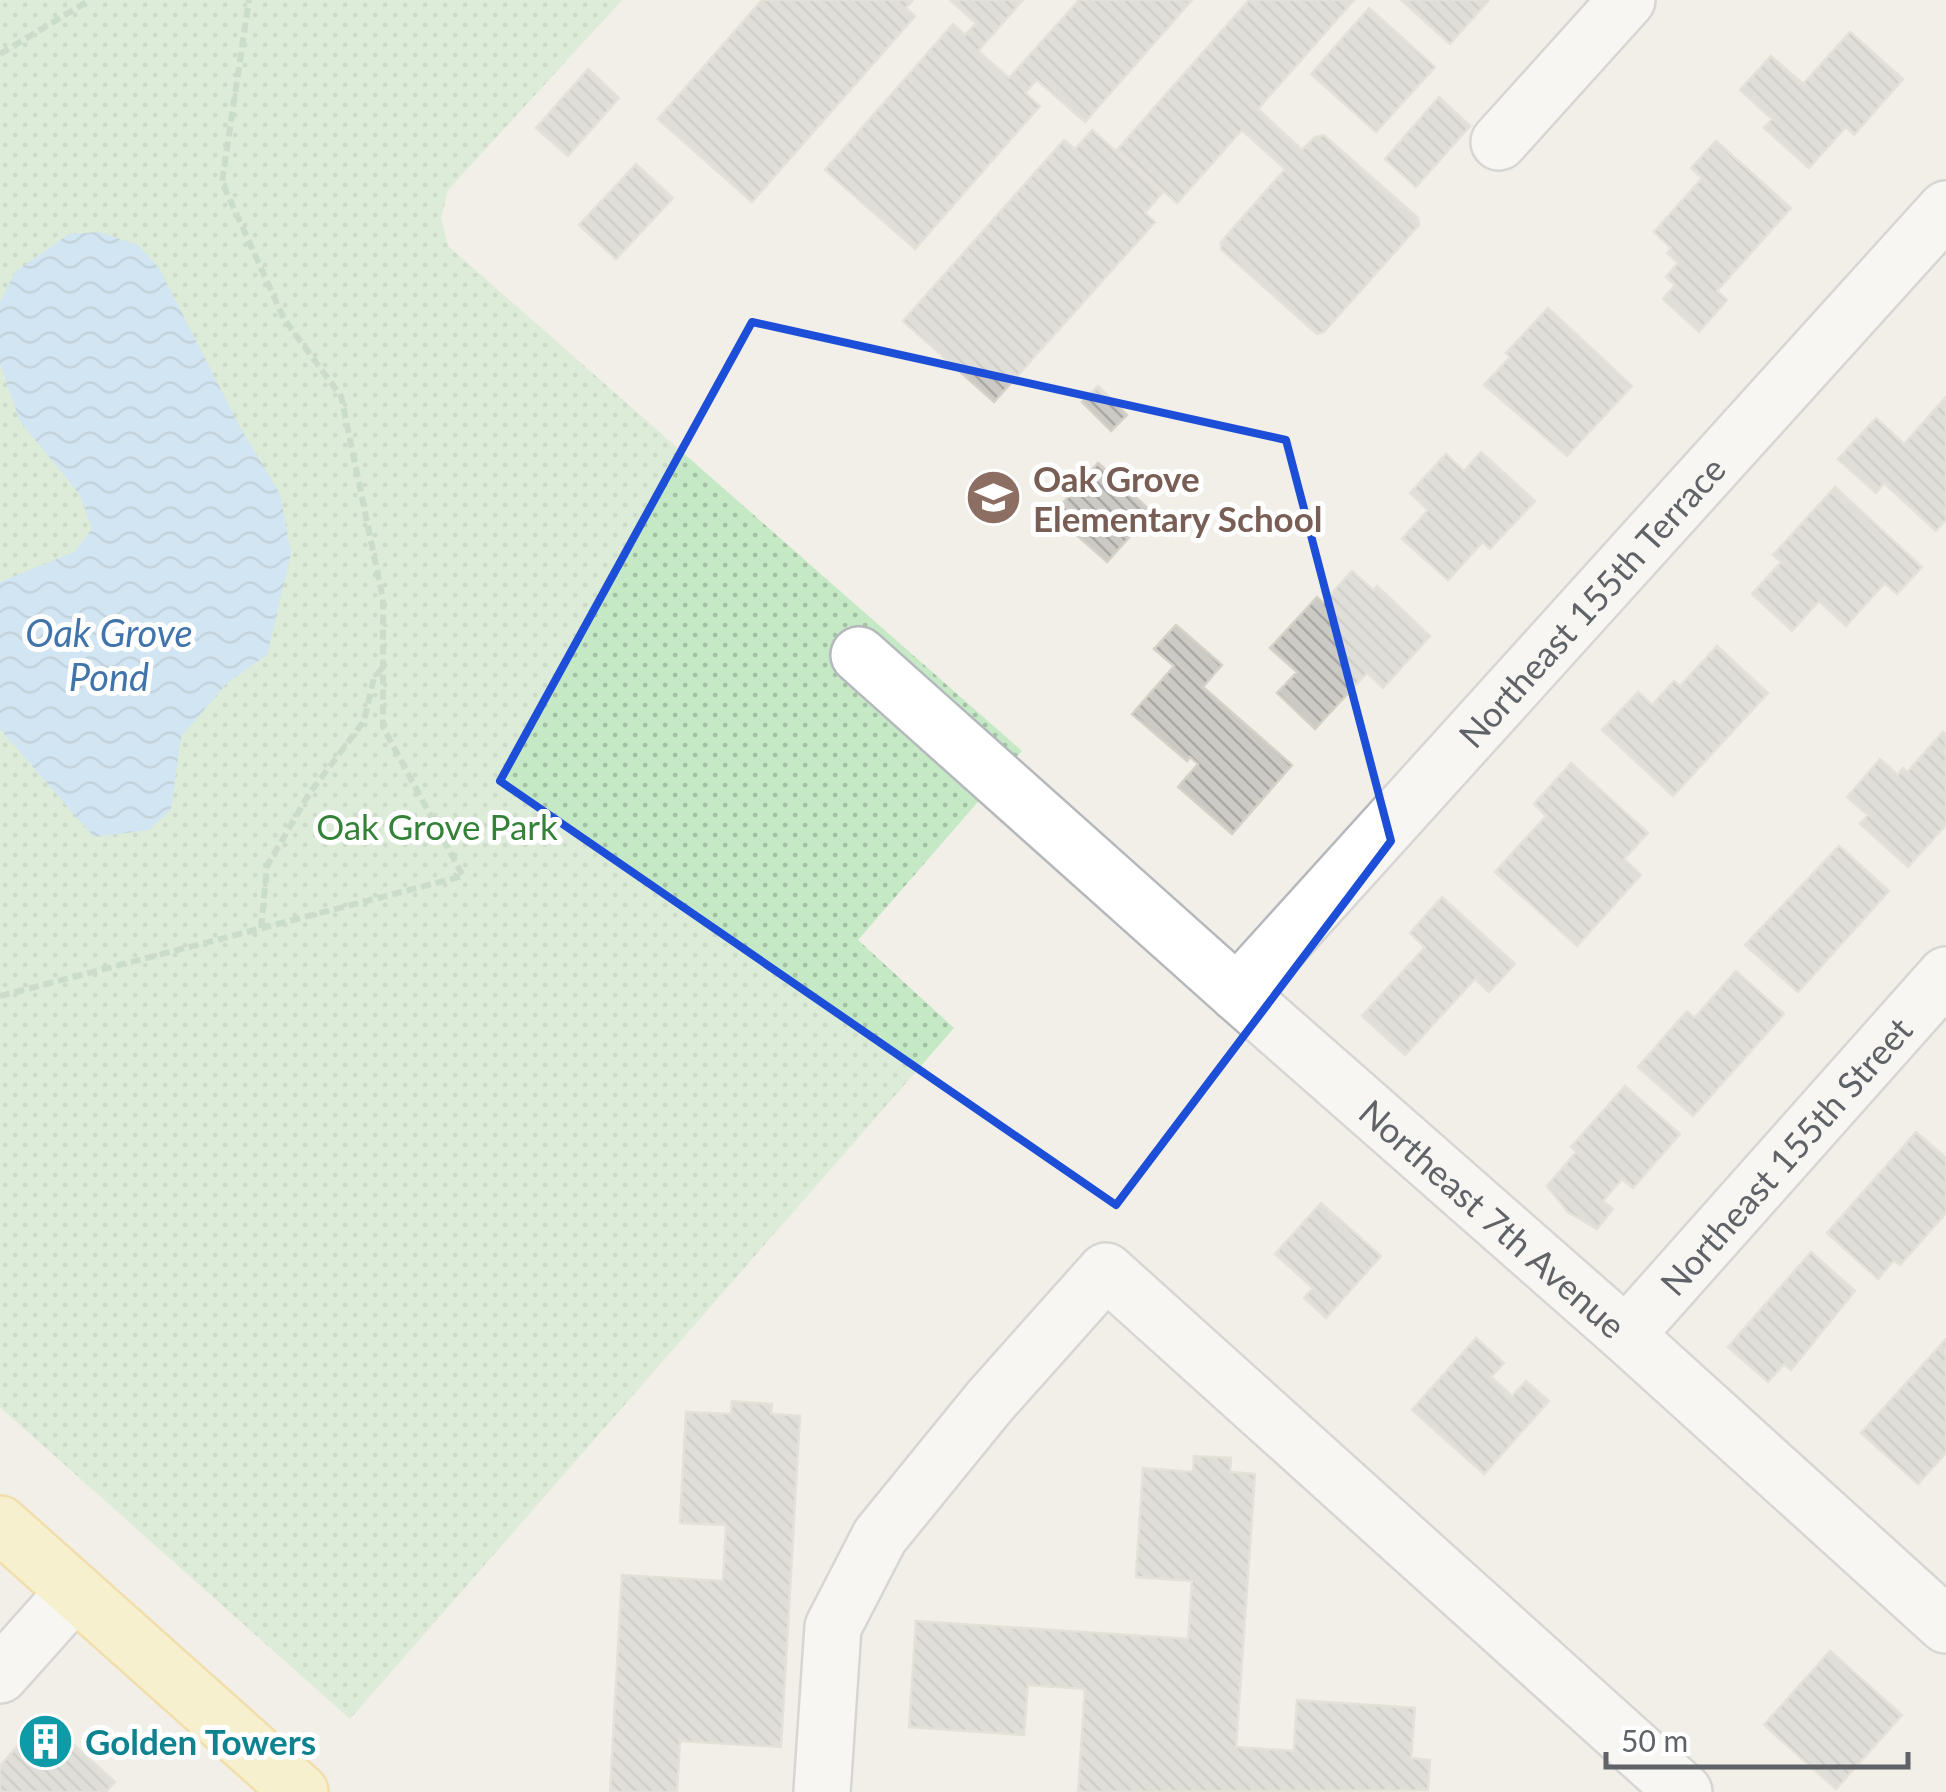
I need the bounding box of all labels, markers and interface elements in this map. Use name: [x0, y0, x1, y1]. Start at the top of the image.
street label: Northeast 155th Terrace: [1449, 448, 1733, 755]
place label: Oak Grove Elementary School: [1033, 457, 1323, 539]
school or university icon: Oak Grove Elementary School: [964, 468, 1024, 528]
water label: Oak Grove Pond: [25, 609, 193, 699]
park label: Oak Grove Park: [316, 805, 558, 847]
street label: Northeast 155th Street: [1651, 1008, 1920, 1303]
street label: Northeast 7th Avenue: [1352, 1090, 1634, 1346]
scale bar: [1606, 1707, 1908, 1769]
building icon: Golden Towers: [16, 1711, 76, 1771]
place label: Golden Towers: [85, 1720, 316, 1762]
text: 50 m: [1621, 1722, 1688, 1758]

